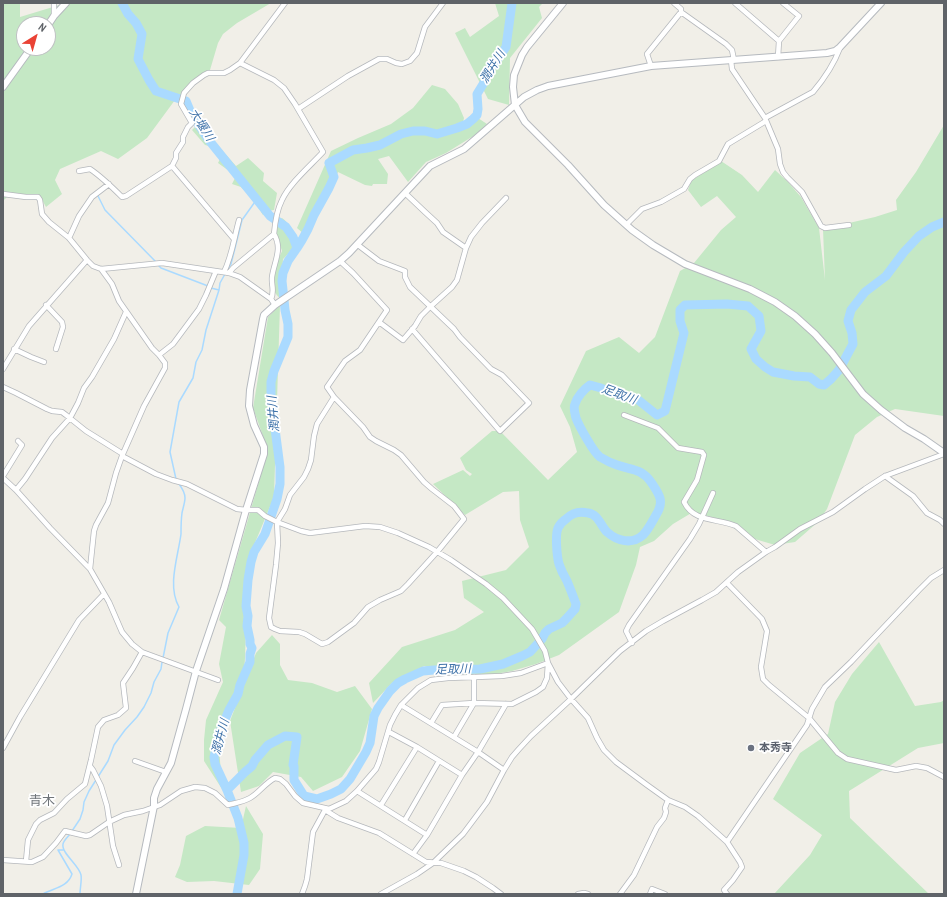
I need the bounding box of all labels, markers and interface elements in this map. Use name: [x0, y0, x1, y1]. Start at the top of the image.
north arrow: [16, 16, 56, 56]
text: N: [36, 20, 49, 35]
water label: 潤井川: [477, 48, 509, 86]
water label: 大堰川: [185, 106, 217, 144]
water label: 足取川: [600, 382, 638, 408]
water label: 潤井川: [265, 395, 283, 433]
water label: 足取川: [435, 662, 471, 678]
water label: 潤井川: [209, 718, 233, 756]
place label: 本秀寺: [759, 741, 792, 755]
marker: 本秀寺: [746, 743, 756, 753]
district label: 青木: [29, 794, 55, 810]

